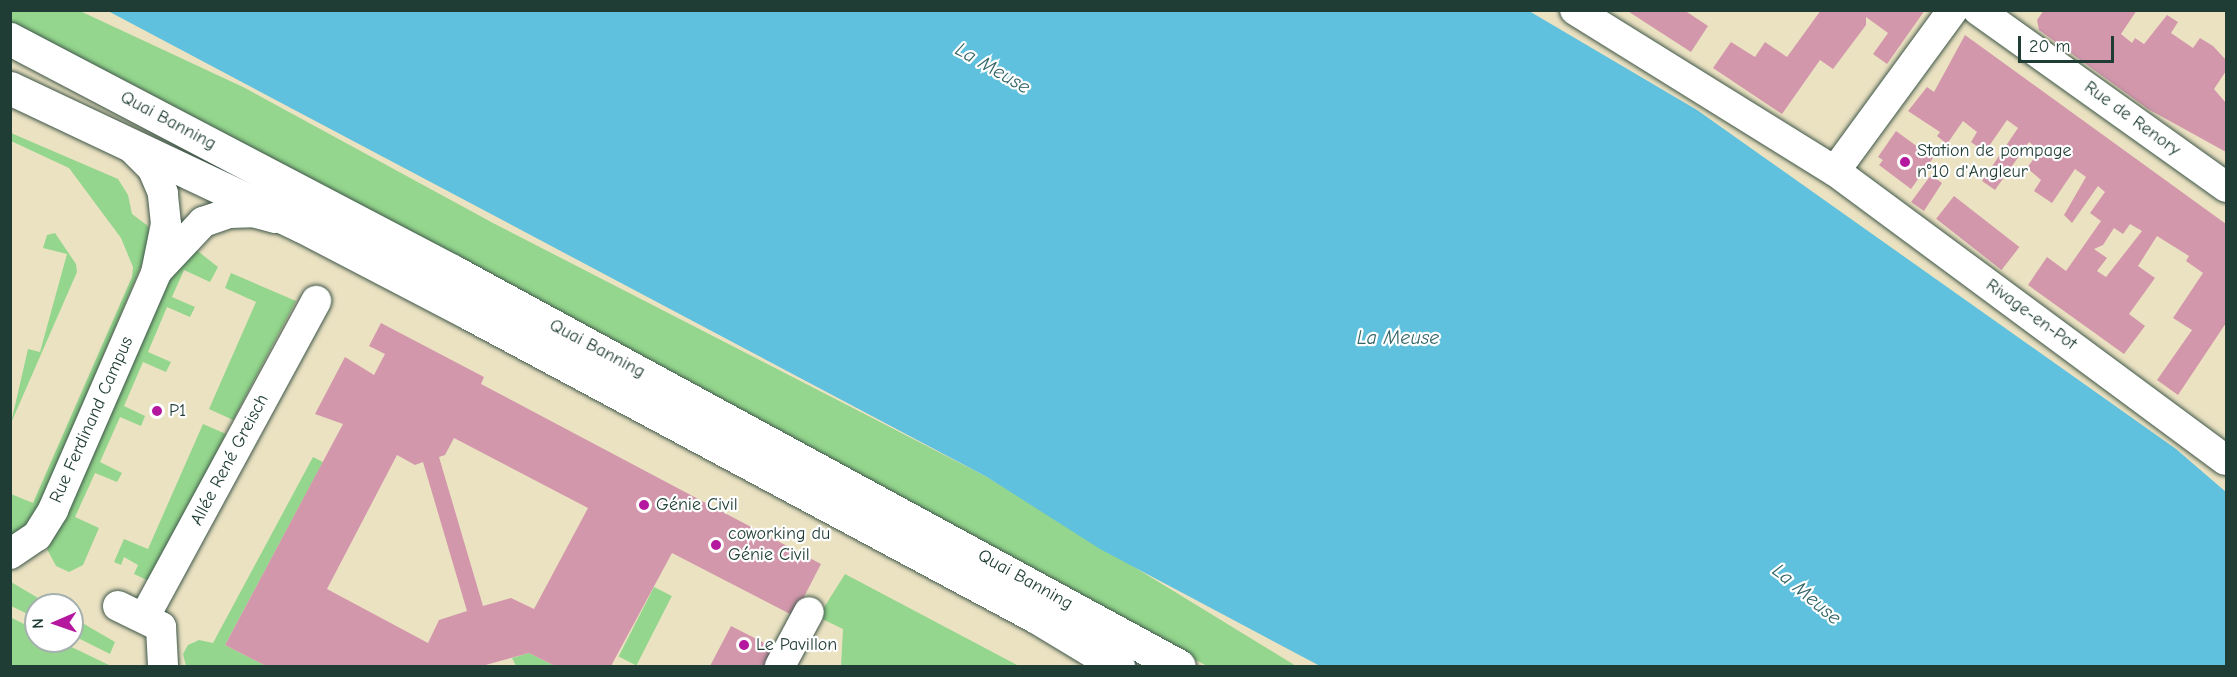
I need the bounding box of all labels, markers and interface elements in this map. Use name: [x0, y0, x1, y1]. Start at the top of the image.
scale bar: [2021, 24, 2117, 62]
text: 20 m: [2029, 36, 2070, 57]
water label: La Meuse: [951, 37, 1035, 99]
street label: Rue de Renory: [2080, 77, 2184, 161]
street label: Quai Banning: [116, 87, 220, 155]
place label: Station de pompage n°10 d'Angleur: [1917, 141, 2072, 184]
marker: Station de pompage n°10 d'Angleur: [1898, 155, 1912, 169]
street label: Rivage-en-Pot: [1981, 275, 2081, 355]
street label: Quai Banning: [545, 315, 649, 383]
water label: La Meuse: [1357, 325, 1439, 349]
street label: Rue Ferdinand Campus: [46, 333, 138, 507]
street label: Allée René Greisch: [186, 391, 274, 529]
place label: P1: [169, 400, 186, 422]
marker: P1: [150, 404, 164, 418]
place label: Génie Civil: [656, 494, 738, 516]
marker: Génie Civil: [637, 498, 651, 512]
place label: coworking du Génie Civil: [728, 524, 830, 566]
marker: coworking du Génie Civil: [709, 538, 723, 552]
street label: Quai Banning: [974, 545, 1076, 615]
water label: La Meuse: [1768, 558, 1846, 630]
north arrow: [24, 593, 84, 653]
text: N: [29, 618, 47, 629]
place label: Le Pavillon: [756, 634, 837, 656]
marker: Le Pavillon: [737, 638, 751, 652]

